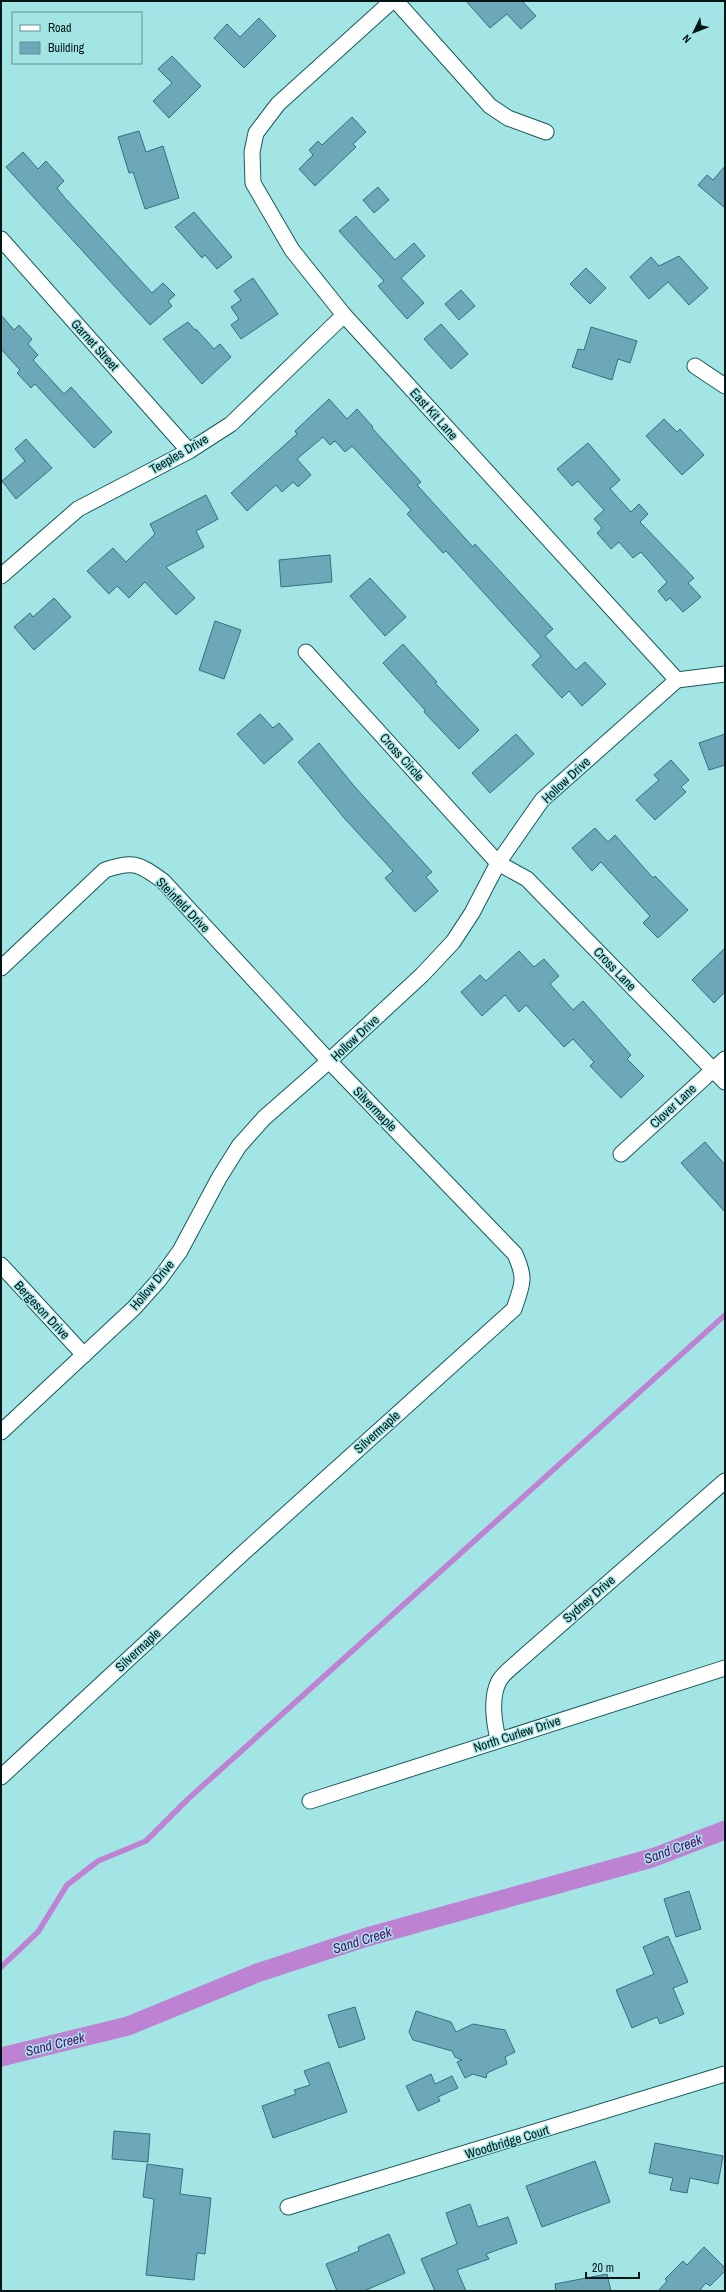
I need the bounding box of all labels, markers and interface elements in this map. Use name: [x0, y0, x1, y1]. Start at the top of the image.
legend: [12, 12, 142, 64]
north arrow: [674, 12, 714, 52]
text: Road: [48, 20, 72, 36]
text: N: [679, 32, 694, 46]
text: Building: [48, 40, 85, 56]
street label: Garnet Street: [67, 316, 123, 374]
street label: East Kit Lane: [406, 385, 462, 444]
street label: Teeples Drive: [147, 430, 212, 478]
street label: Cross Circle: [376, 730, 428, 785]
street label: Hollow Drive: [538, 753, 594, 807]
street label: Steinfeld Drive: [152, 874, 214, 936]
street label: Cross Lane: [590, 943, 640, 995]
street label: Hollow Drive: [327, 1011, 383, 1065]
street label: Clover Lane: [646, 1080, 700, 1132]
street label: Silvermaple: [349, 1083, 401, 1135]
street label: Hollow Drive: [126, 1256, 178, 1314]
street label: Bergeson Drive: [11, 1277, 74, 1343]
street label: Silvermaple: [350, 1407, 404, 1457]
street label: Sydney Drive: [559, 1572, 619, 1626]
street label: Silvermaple: [112, 1625, 164, 1675]
street label: North Curlew Drive: [471, 1712, 563, 1756]
water label: Sand Creek: [641, 1830, 706, 1868]
water label: Sand Creek: [330, 1922, 395, 1957]
water label: Sand Creek: [23, 2028, 88, 2060]
street label: Woodbridge Court: [463, 2121, 551, 2163]
scale bar: [586, 2254, 639, 2280]
text: 20 m: [592, 2260, 614, 2276]

